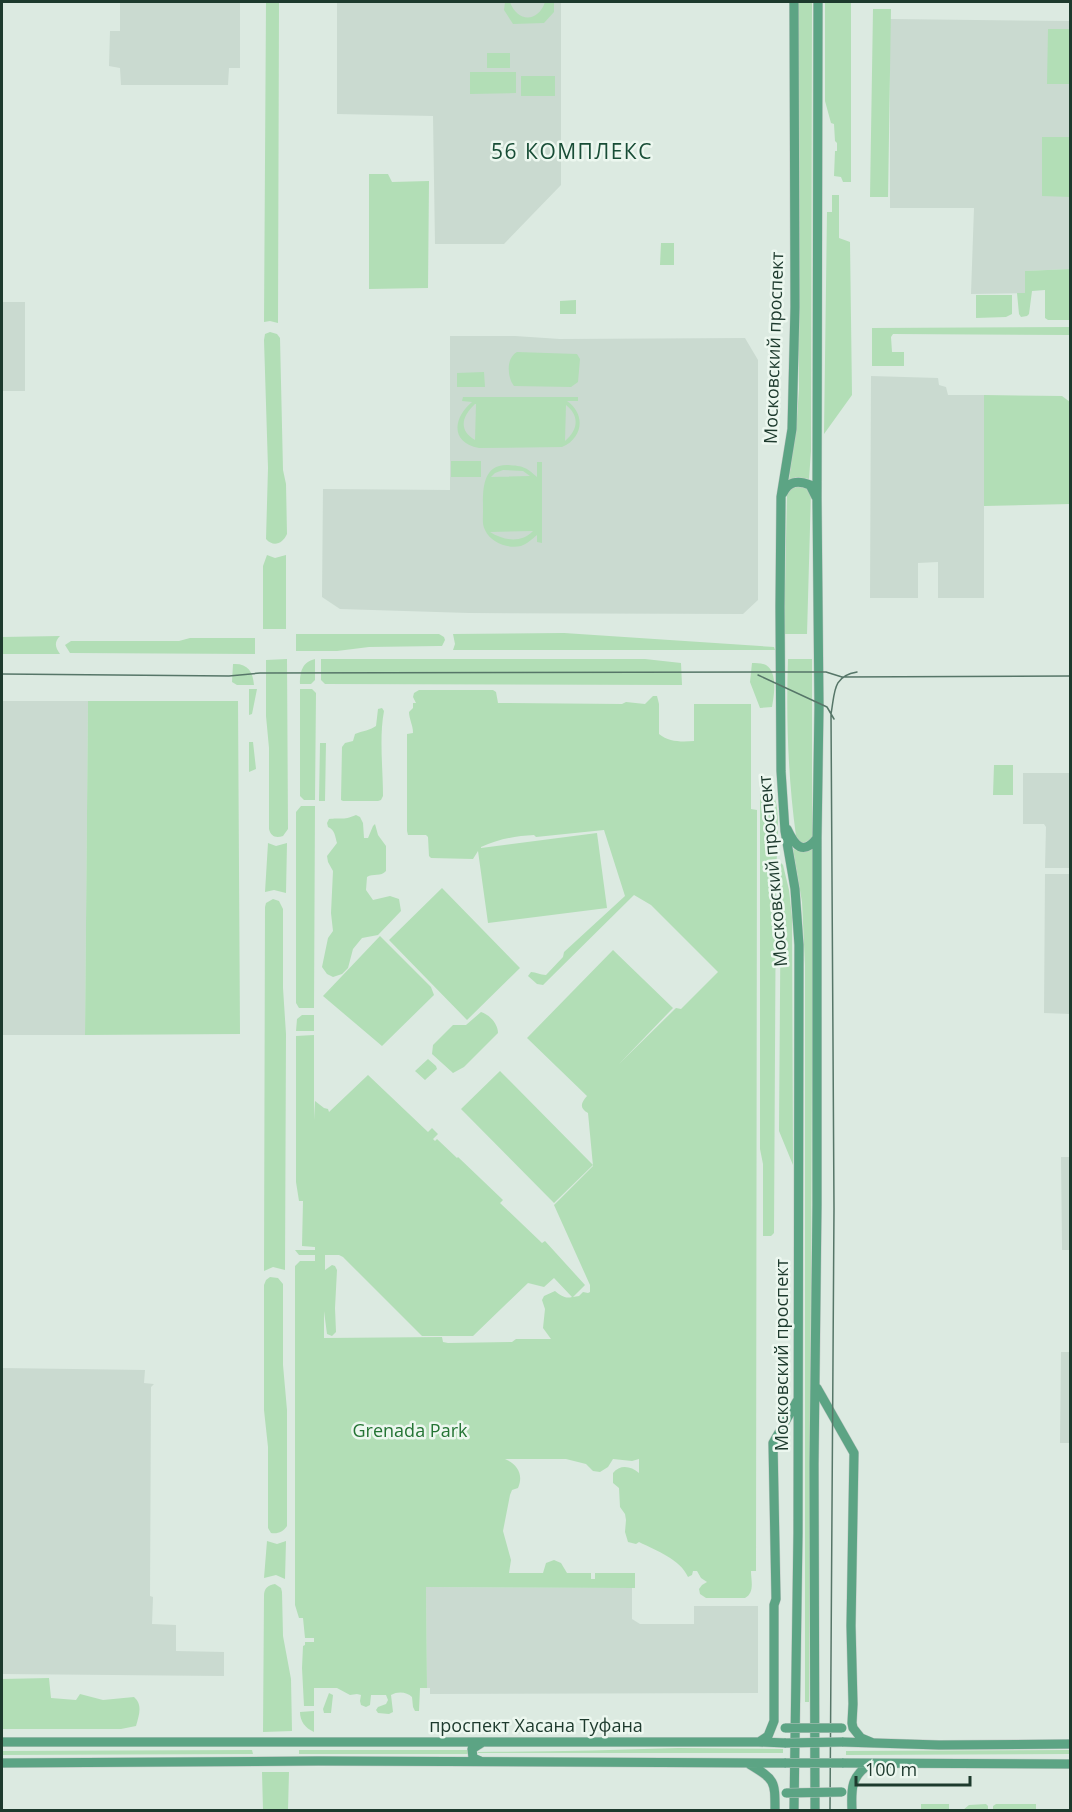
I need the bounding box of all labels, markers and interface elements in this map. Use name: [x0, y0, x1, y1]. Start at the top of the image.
district label: 56 КОМПЛЕКС: [491, 137, 653, 165]
street label: Московский проспект: [758, 251, 788, 444]
street label: Московский проспект: [752, 774, 792, 968]
street label: Московский проспект: [769, 1258, 793, 1451]
park label: Grenada Park: [353, 1418, 468, 1442]
street label: проспект Хасана Туфана: [429, 1713, 643, 1737]
scale bar: [856, 1749, 970, 1787]
text: 100 m: [865, 1757, 917, 1781]

